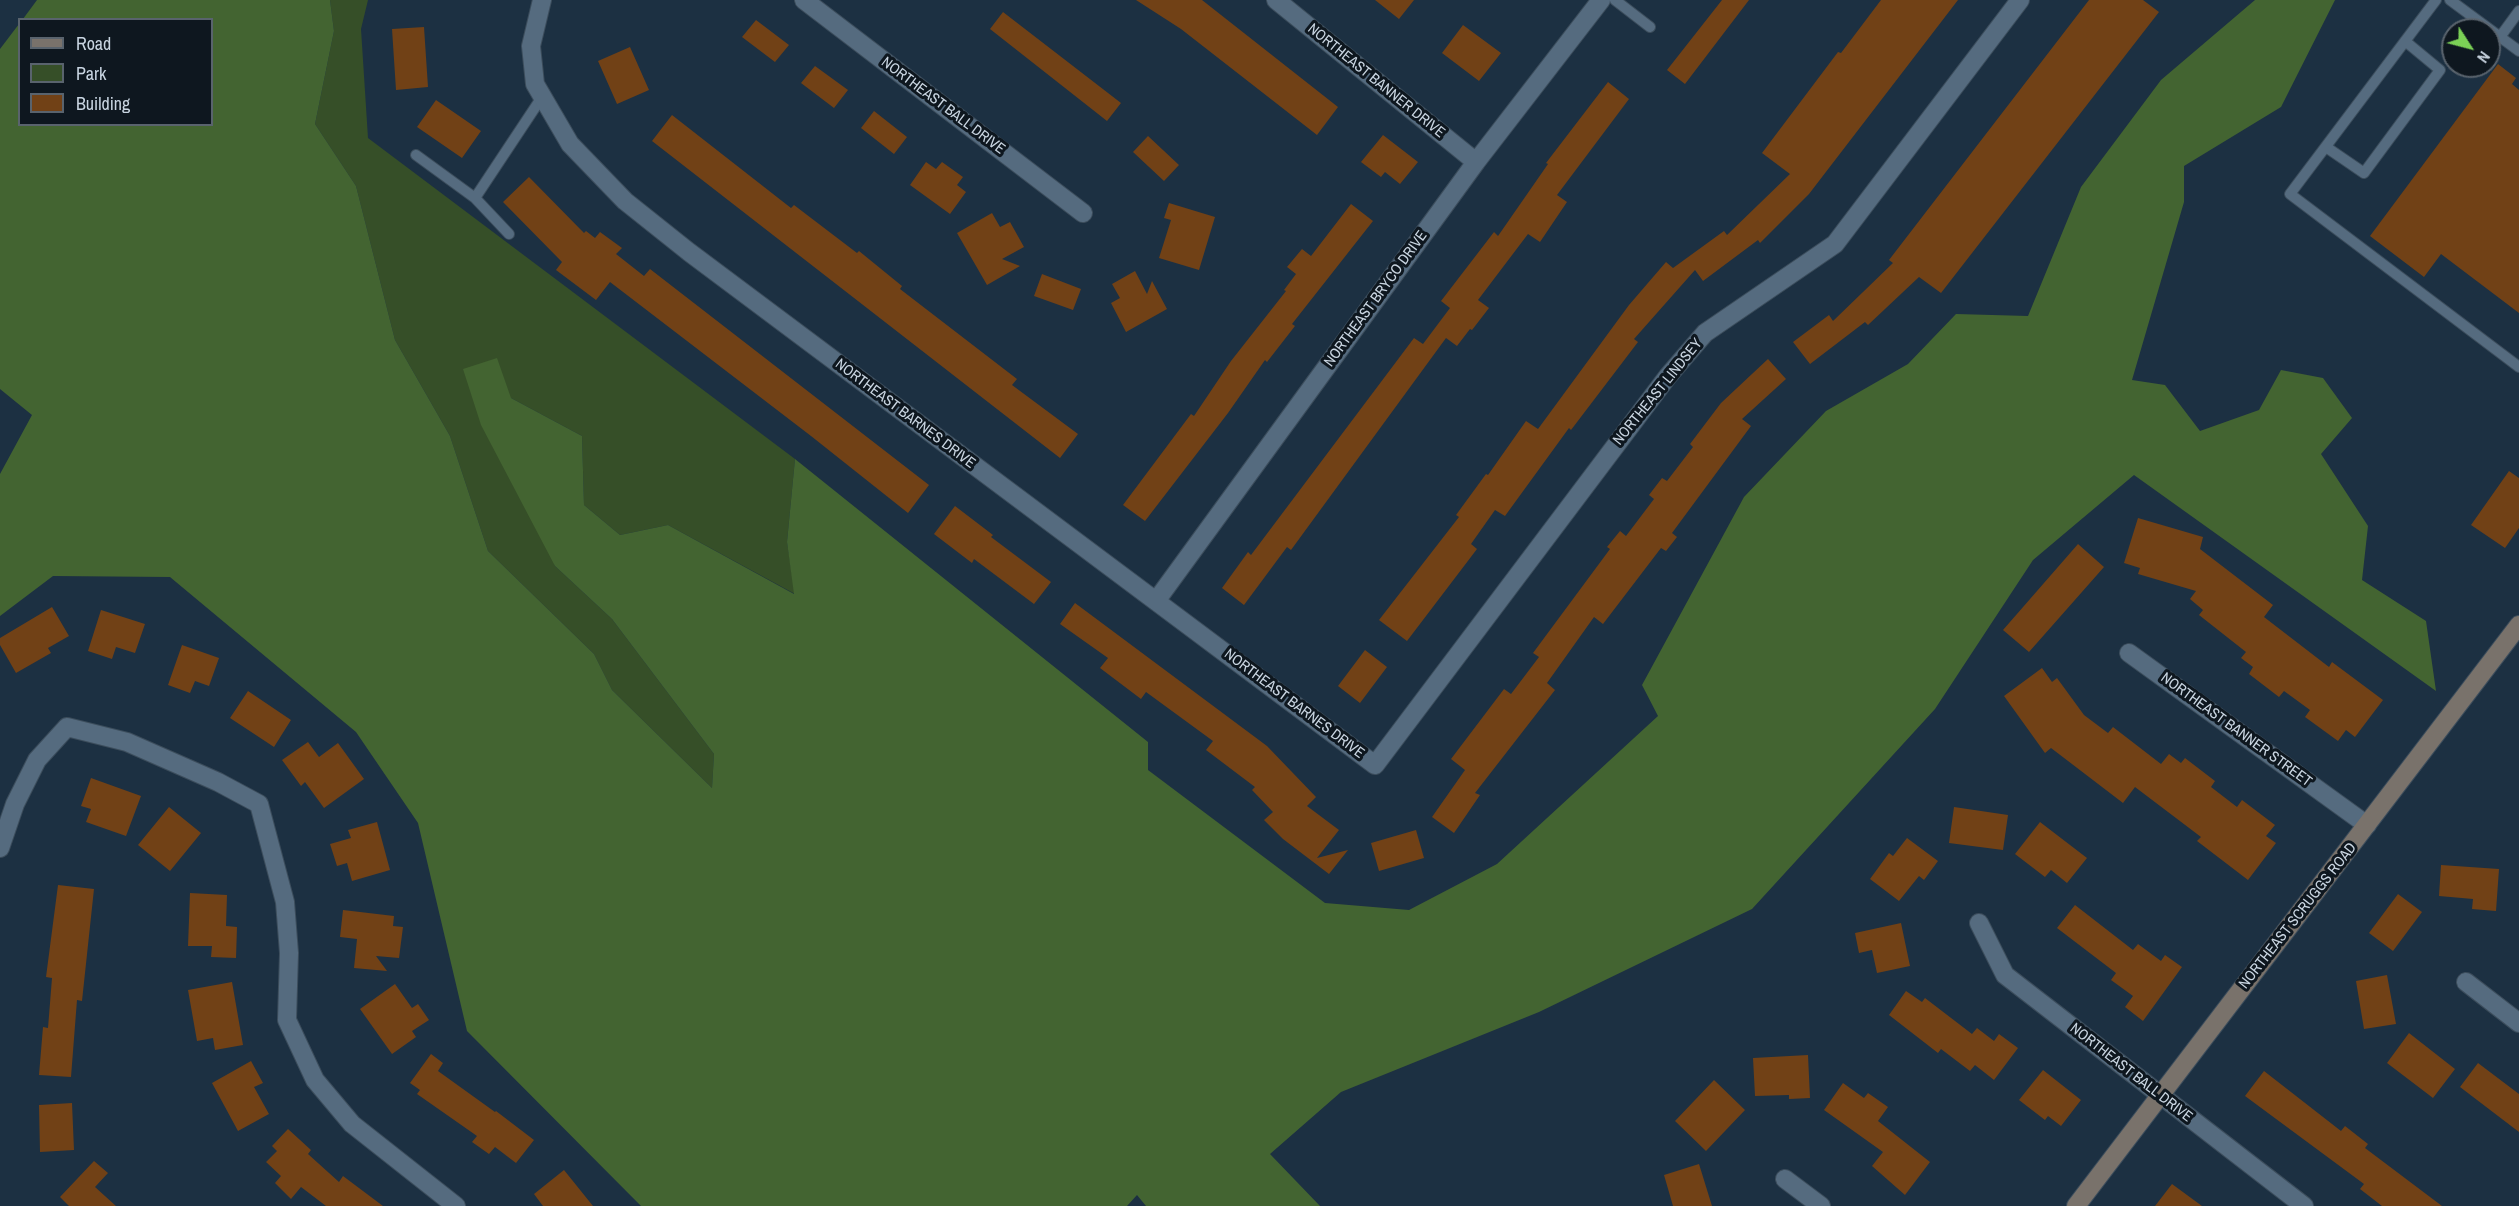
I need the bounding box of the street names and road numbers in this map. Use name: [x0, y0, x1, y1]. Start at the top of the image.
street label: NORTHEAST BANNER DRIVE: [1304, 20, 1448, 142]
street label: NORTHEAST BALL DRIVE: [878, 54, 1008, 158]
street label: NORTHEAST BRYCO DRIVE: [1321, 228, 1431, 370]
street label: NORTHEAST LINDSEY: [1610, 335, 1706, 449]
street label: NORTHEAST BARNES DRIVE: [831, 355, 979, 473]
street label: NORTHEAST BARNES DRIVE: [1220, 645, 1368, 763]
street label: NORTHEAST BANNER STREET: [2157, 669, 2315, 791]
street label: NORTHEAST SCRUGGS ROAD: [2235, 839, 2361, 993]
street label: NORTHEAST BALL DRIVE: [2066, 1020, 2196, 1126]

